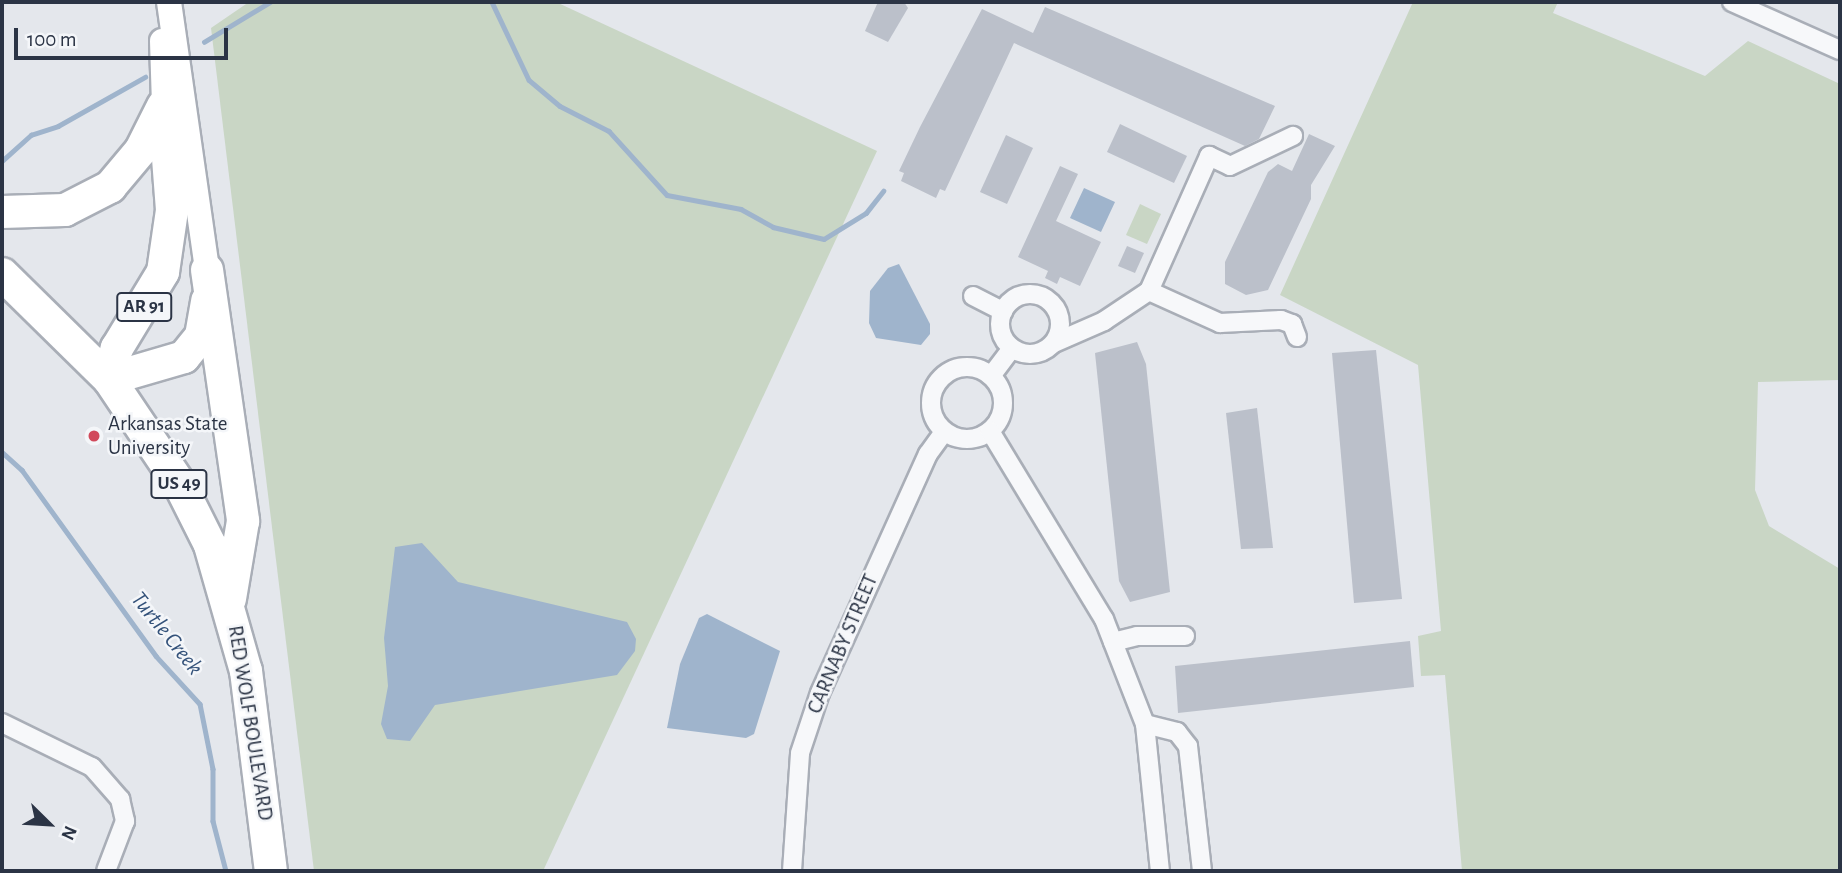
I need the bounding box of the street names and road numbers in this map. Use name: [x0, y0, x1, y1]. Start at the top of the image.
road number: AR 91: [116, 292, 172, 322]
road number: US 49: [149, 468, 209, 499]
street label: CARNABY STREET: [802, 570, 884, 718]
street label: RED WOLF BOULEVARD: [222, 624, 278, 822]

